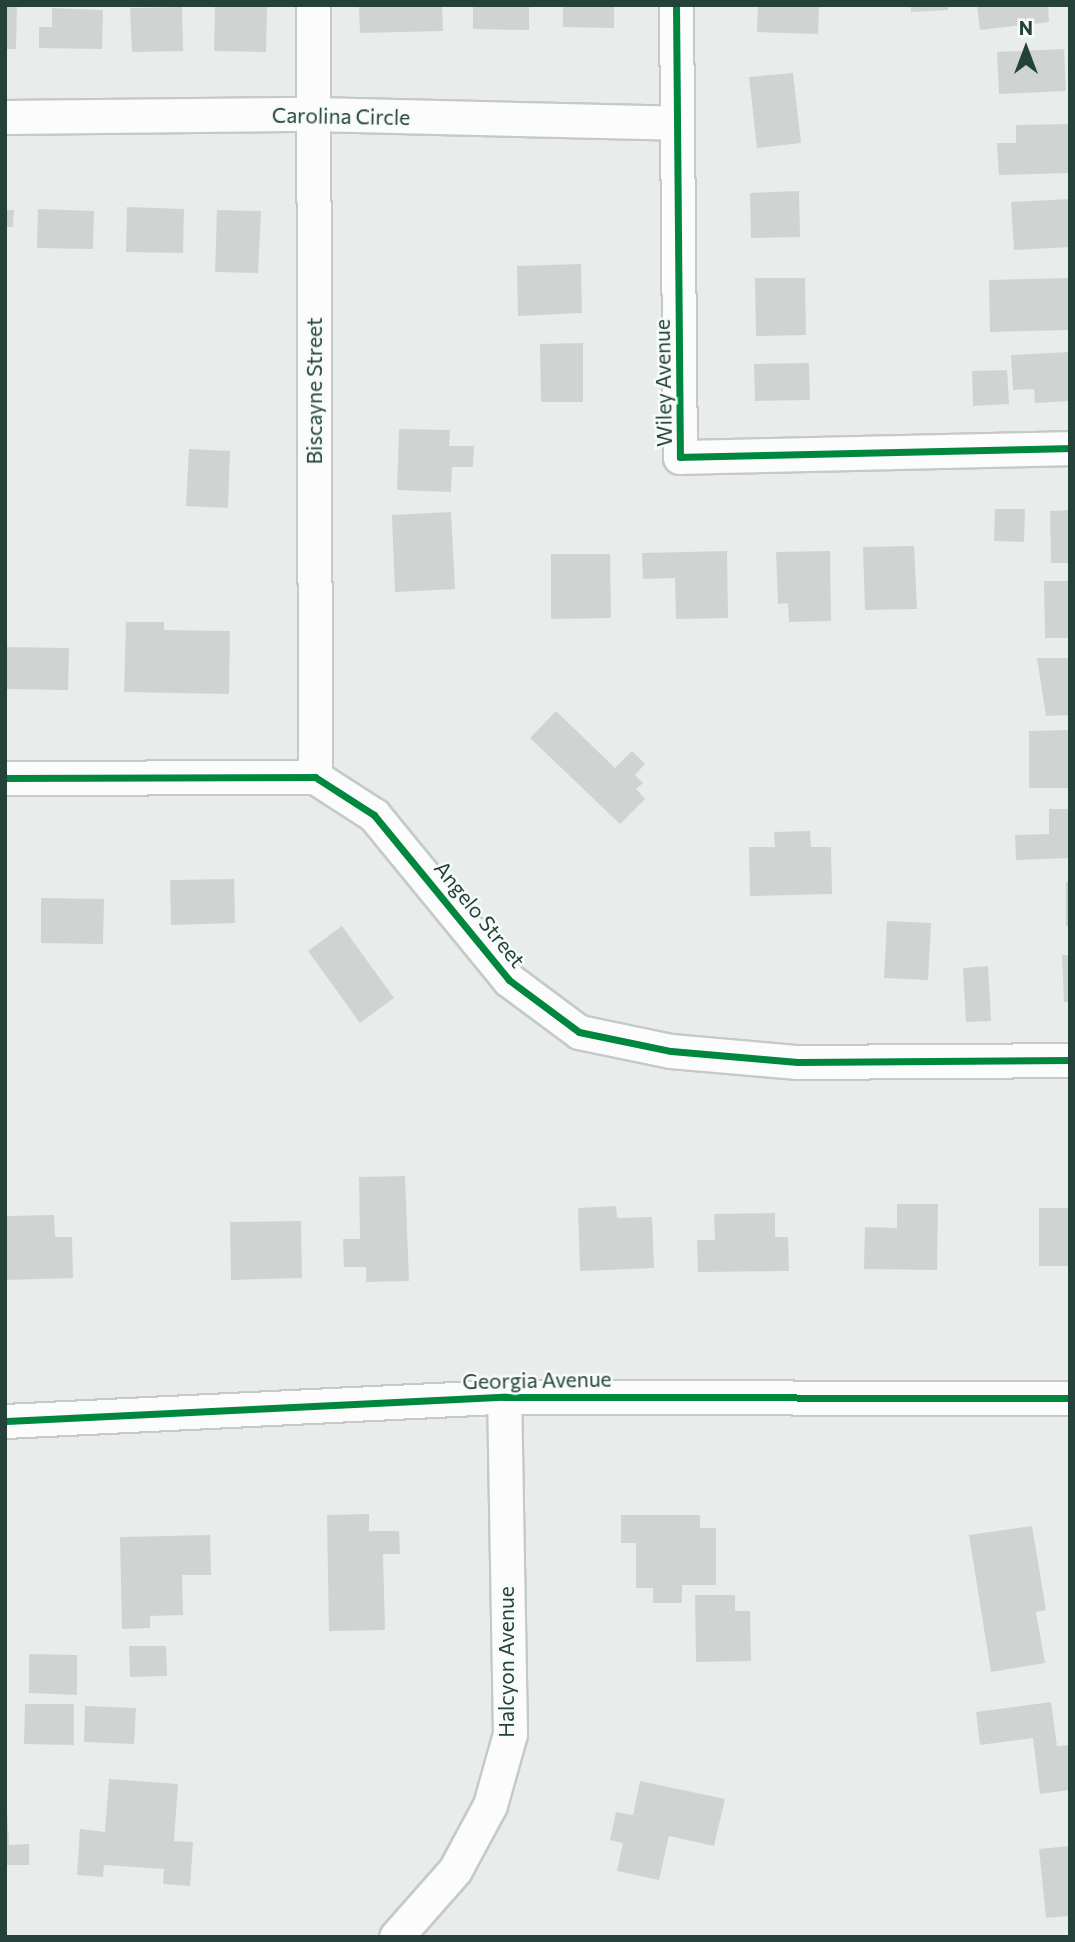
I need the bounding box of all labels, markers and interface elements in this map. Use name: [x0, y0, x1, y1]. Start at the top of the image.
north arrow: [991, 14, 1061, 84]
text: N: [1019, 16, 1033, 39]
street label: Carolina Circle: [272, 102, 410, 130]
street label: Biscayne Street: [301, 318, 327, 464]
street label: Wiley Avenue: [649, 319, 677, 447]
street label: Angelo Street: [429, 856, 531, 972]
street label: Georgia Avenue: [462, 1366, 612, 1394]
street label: Halcyon Avenue: [493, 1586, 519, 1738]

